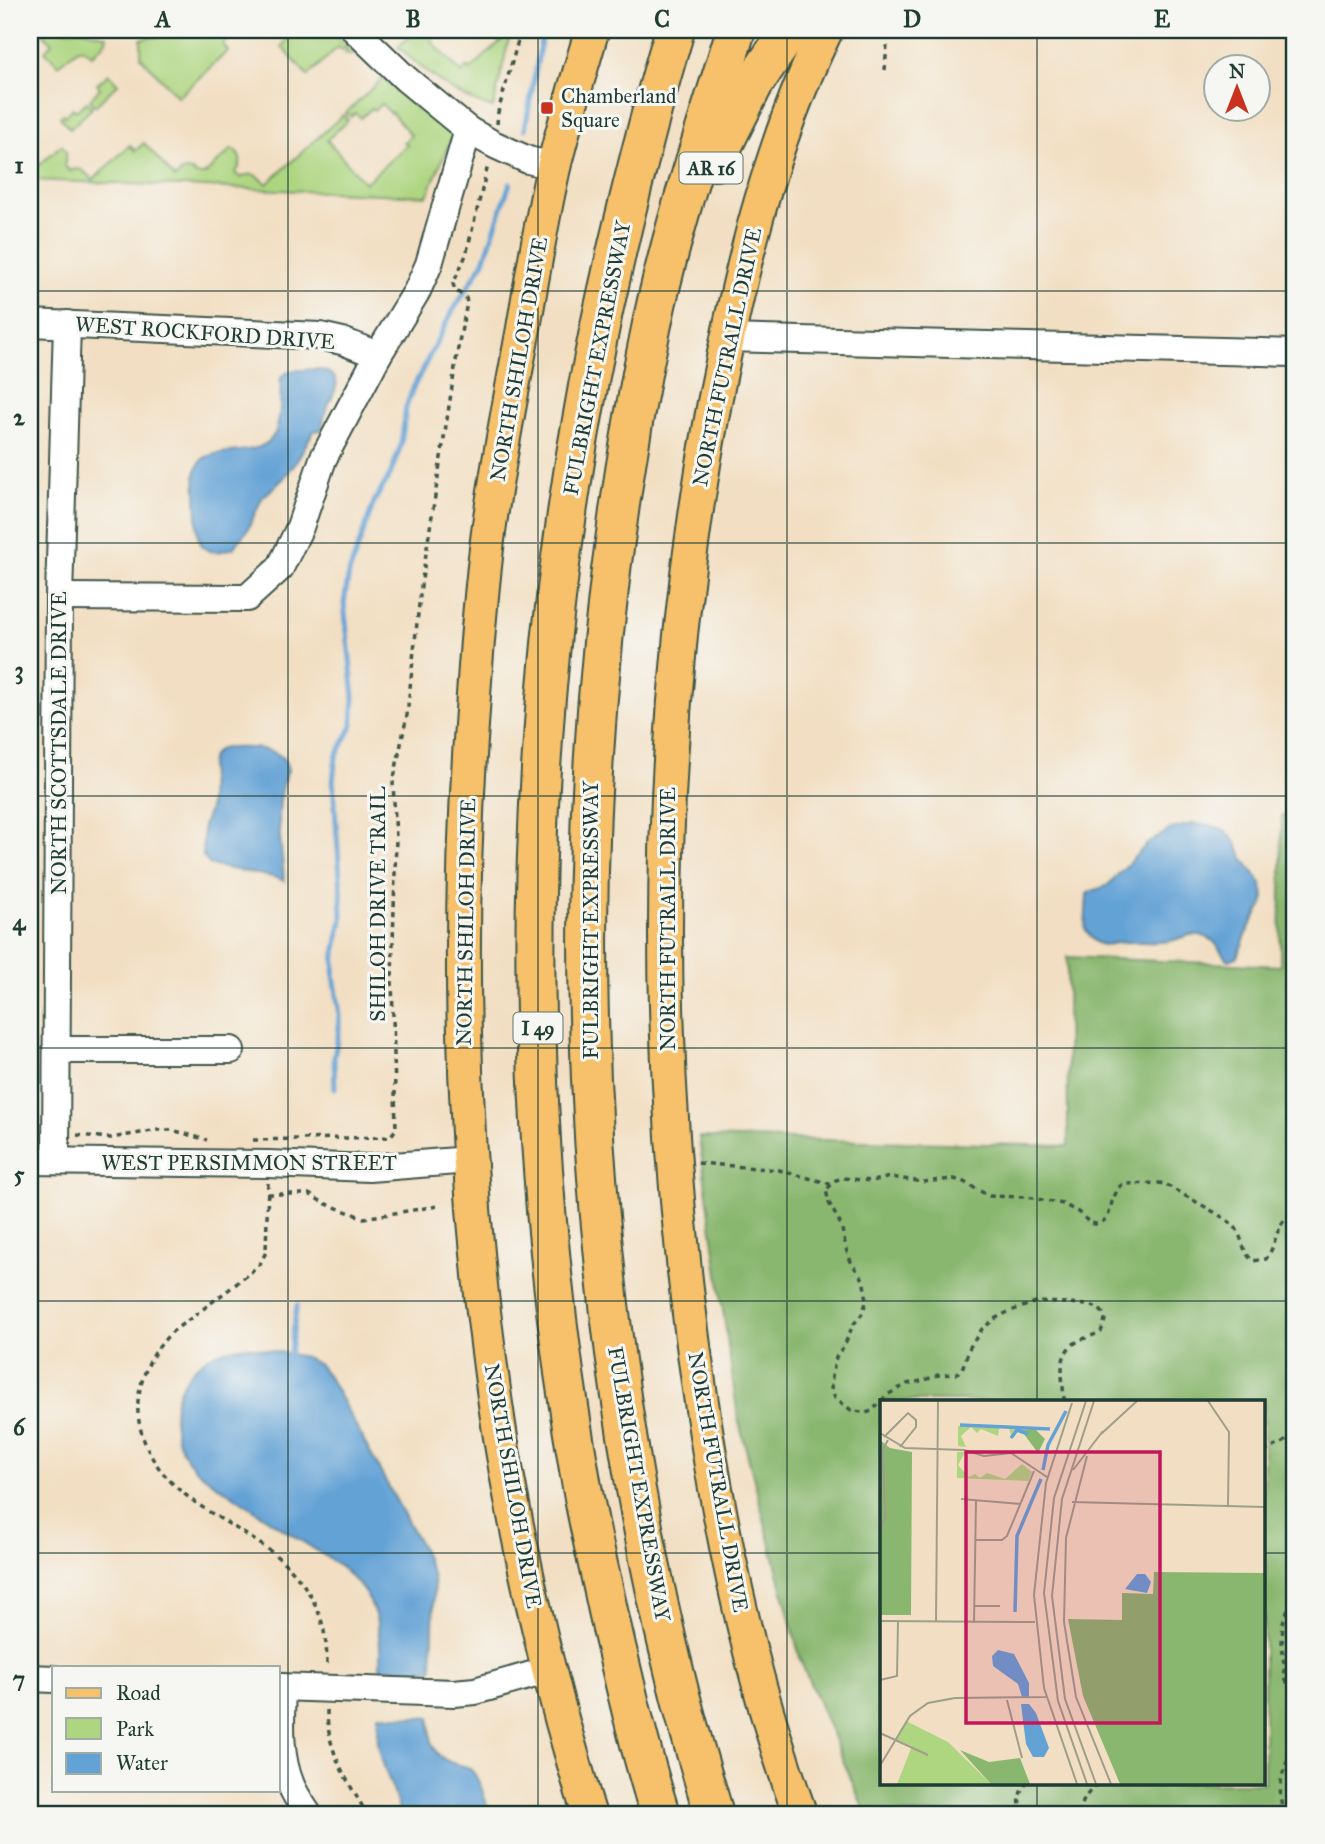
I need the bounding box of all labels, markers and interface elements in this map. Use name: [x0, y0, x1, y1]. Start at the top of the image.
text: A: [153, 5, 171, 33]
text: B: [405, 5, 421, 33]
text: C: [654, 5, 670, 33]
text: D: [903, 5, 921, 33]
text: E: [1154, 5, 1171, 33]
north arrow: [1202, 52, 1272, 122]
text: N: [1229, 60, 1245, 83]
place label: Chamberland Square: [561, 83, 677, 133]
marker: Chamberland Square: [539, 100, 555, 116]
text: 1: [14, 151, 24, 179]
road number: AR 16: [680, 152, 742, 184]
street label: FULBRIGHT EXPRESSWAY: [558, 218, 636, 497]
street label: NORTH FUTRALL DRIVE: [687, 225, 767, 489]
street label: NORTH SHILOH DRIVE: [485, 235, 553, 483]
street label: WEST ROCKFORD DRIVE: [74, 311, 336, 355]
text: 2: [13, 403, 25, 431]
street label: NORTH SCOTTSDALE DRIVE: [46, 591, 72, 895]
text: 3: [14, 656, 24, 685]
street label: FULBRIGHT EXPRESSWAY: [578, 780, 604, 1059]
street label: SHILOH DRIVE TRAIL: [365, 786, 391, 1022]
street label: NORTH FUTRALL DRIVE: [655, 787, 681, 1051]
street label: NORTH SHILOH DRIVE: [451, 798, 481, 1046]
text: 4: [13, 908, 27, 936]
road number: I 49: [514, 1012, 562, 1044]
street label: WEST PERSIMMON STREET: [101, 1150, 397, 1176]
text: 5: [14, 1160, 25, 1188]
street label: FULBRIGHT EXPRESSWAY: [602, 1344, 676, 1624]
street label: NORTH FUTRALL DRIVE: [682, 1350, 754, 1614]
street label: NORTH SHILOH DRIVE: [479, 1362, 547, 1610]
inset map: [880, 1400, 1266, 1784]
text: 6: [13, 1413, 26, 1441]
text: 7: [13, 1665, 25, 1693]
legend: [52, 1666, 280, 1792]
text: Road: [116, 1680, 161, 1706]
text: Park: [116, 1716, 154, 1742]
text: Water: [116, 1750, 168, 1776]

